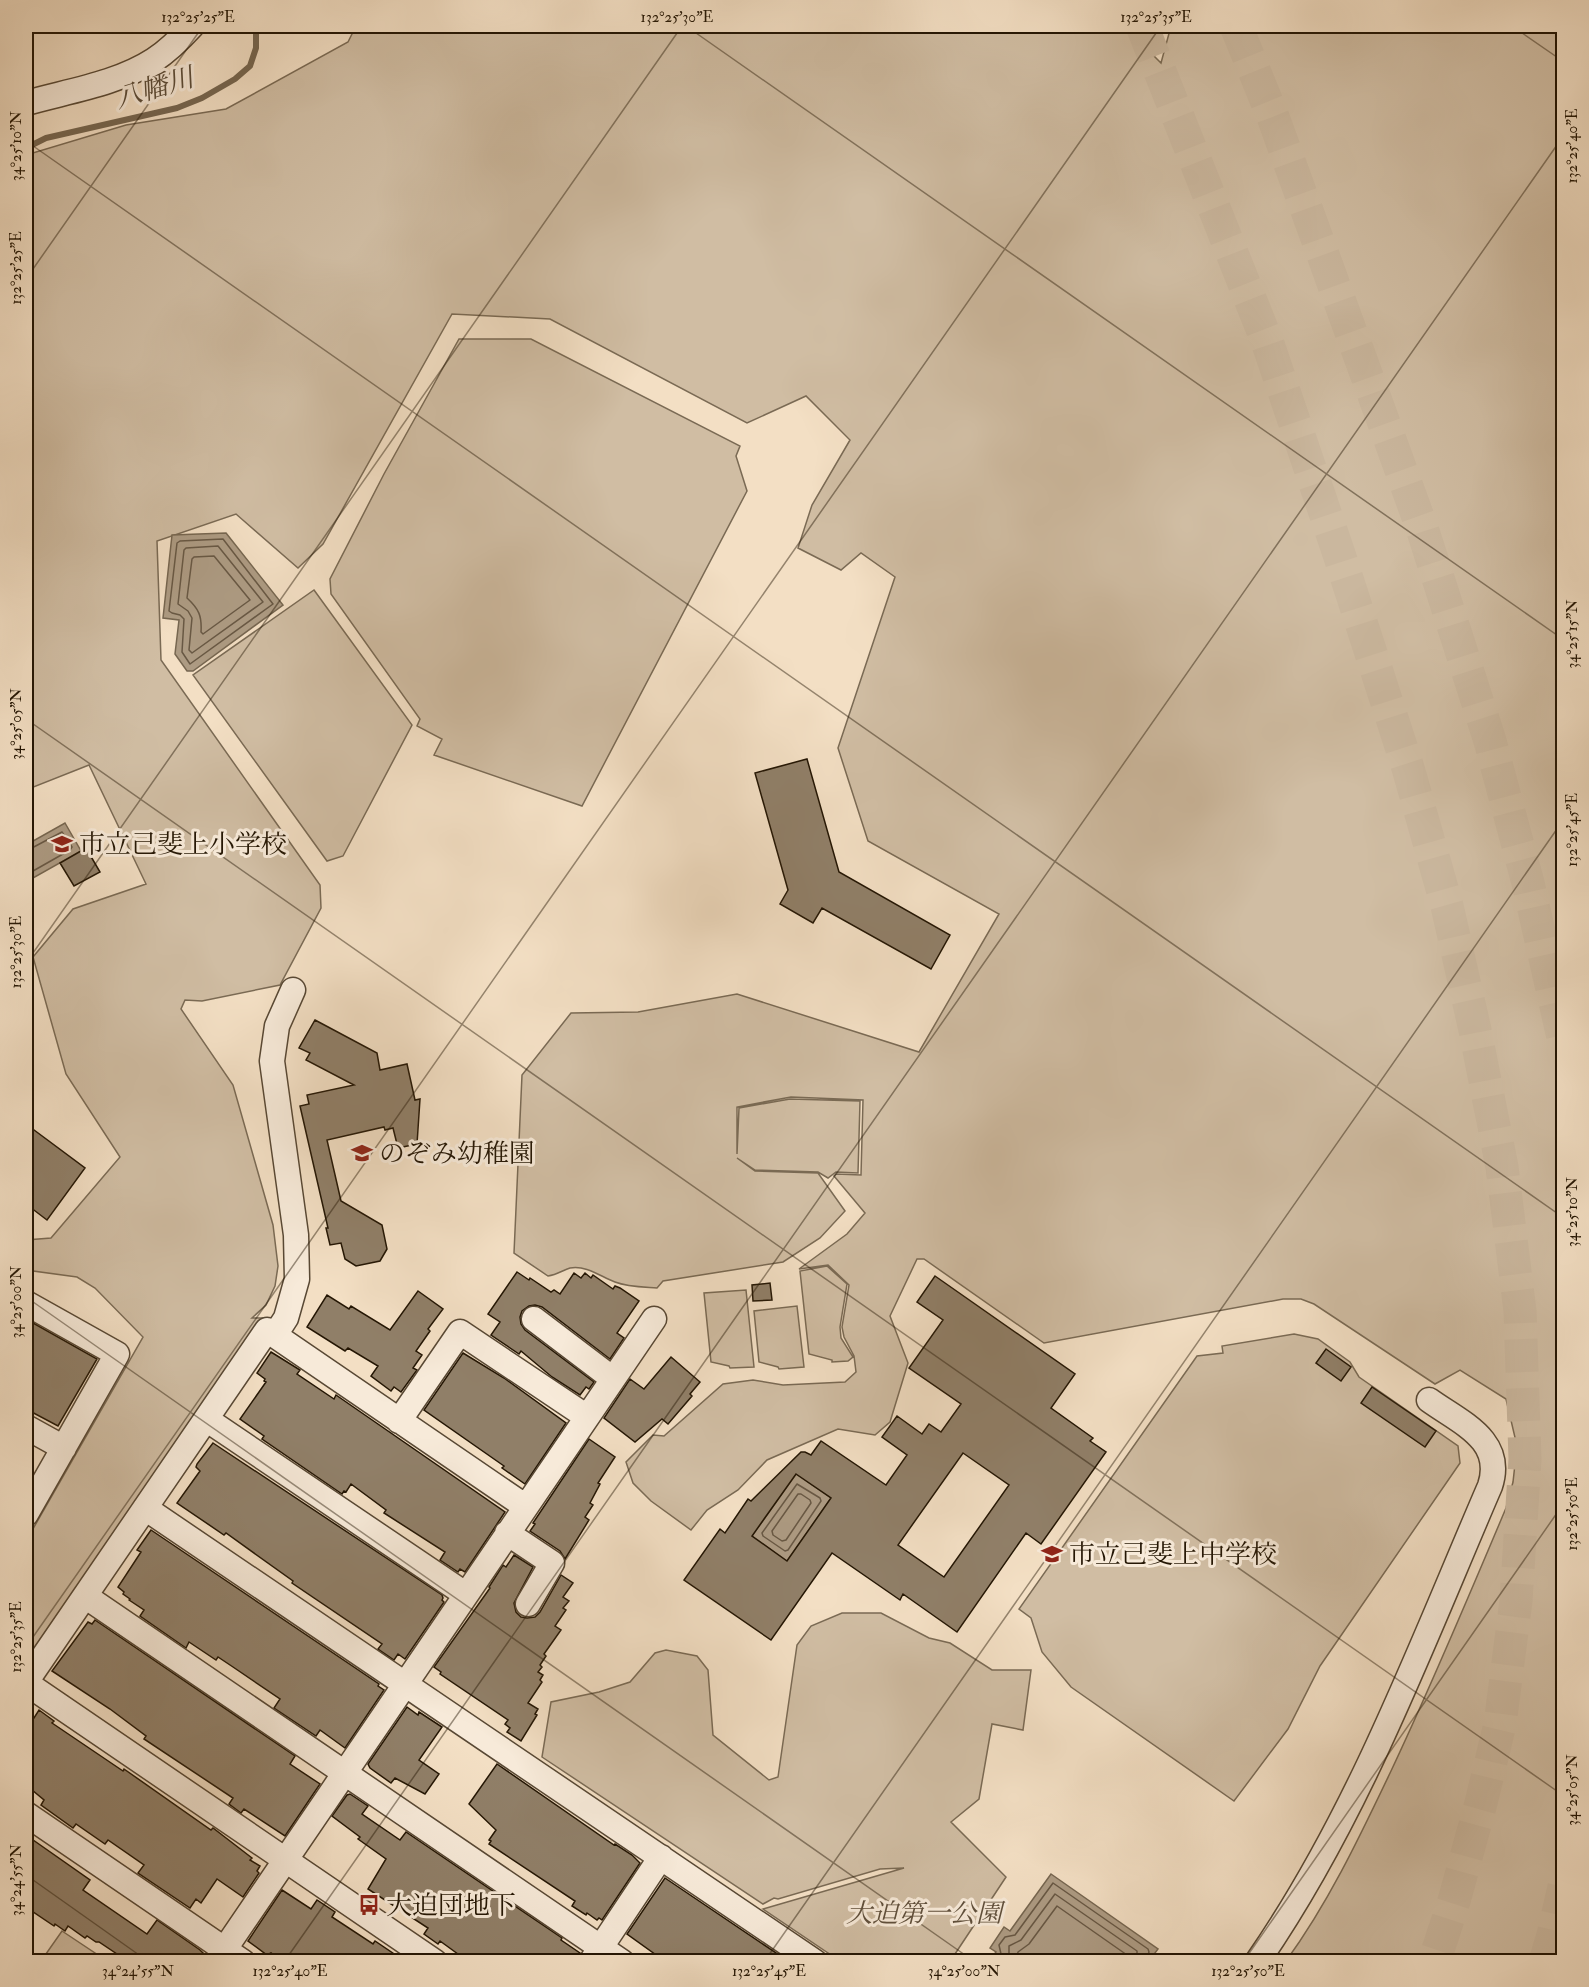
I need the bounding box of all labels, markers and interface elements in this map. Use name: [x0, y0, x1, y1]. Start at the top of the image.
text: 132°25'25"E: [161, 8, 235, 27]
text: 132°25'30"E: [641, 8, 714, 27]
text: 132°25'35"E: [1120, 8, 1192, 27]
water label: 八幡川: [111, 60, 201, 116]
text: 132°25'40"E: [1563, 108, 1582, 184]
text: 34°25'10"N: [7, 110, 26, 181]
text: 132°25'25"E: [7, 231, 26, 305]
text: 34°25'15"N: [1563, 599, 1582, 668]
text: 34°25'05"N: [7, 688, 26, 760]
text: 132°25'45"E: [1563, 793, 1582, 867]
place label: 市立己斐上小学校: [79, 829, 287, 861]
school or university icon: 市立己斐上小学校: [50, 832, 74, 856]
text: 132°25'30"E: [7, 915, 26, 988]
place label: のぞみ幼稚園: [379, 1138, 535, 1170]
school or university icon: のぞみ幼稚園: [350, 1141, 374, 1165]
text: 34°25'10"N: [1563, 1176, 1582, 1247]
text: 34°25'00"N: [7, 1265, 26, 1338]
text: 132°25'50"E: [1563, 1477, 1582, 1551]
place label: 市立己斐上中学校: [1069, 1539, 1277, 1571]
school or university icon: 市立己斐上中学校: [1040, 1542, 1064, 1566]
text: 132°25'35"E: [7, 1601, 26, 1673]
text: 34°25'05"N: [1563, 1754, 1582, 1826]
text: 34°24'55"N: [7, 1844, 26, 1916]
place label: 大迫団地下: [386, 1890, 516, 1922]
bus stop icon: 大迫団地下: [357, 1893, 381, 1917]
park label: 大迫第一公園: [846, 1898, 1006, 1930]
text: 34°24'55"N: [102, 1962, 174, 1981]
text: 132°25'40"E: [252, 1962, 328, 1981]
text: 132°25'45"E: [732, 1962, 806, 1981]
text: 34°25'00"N: [928, 1962, 1001, 1981]
text: 132°25'50"E: [1211, 1962, 1285, 1981]

